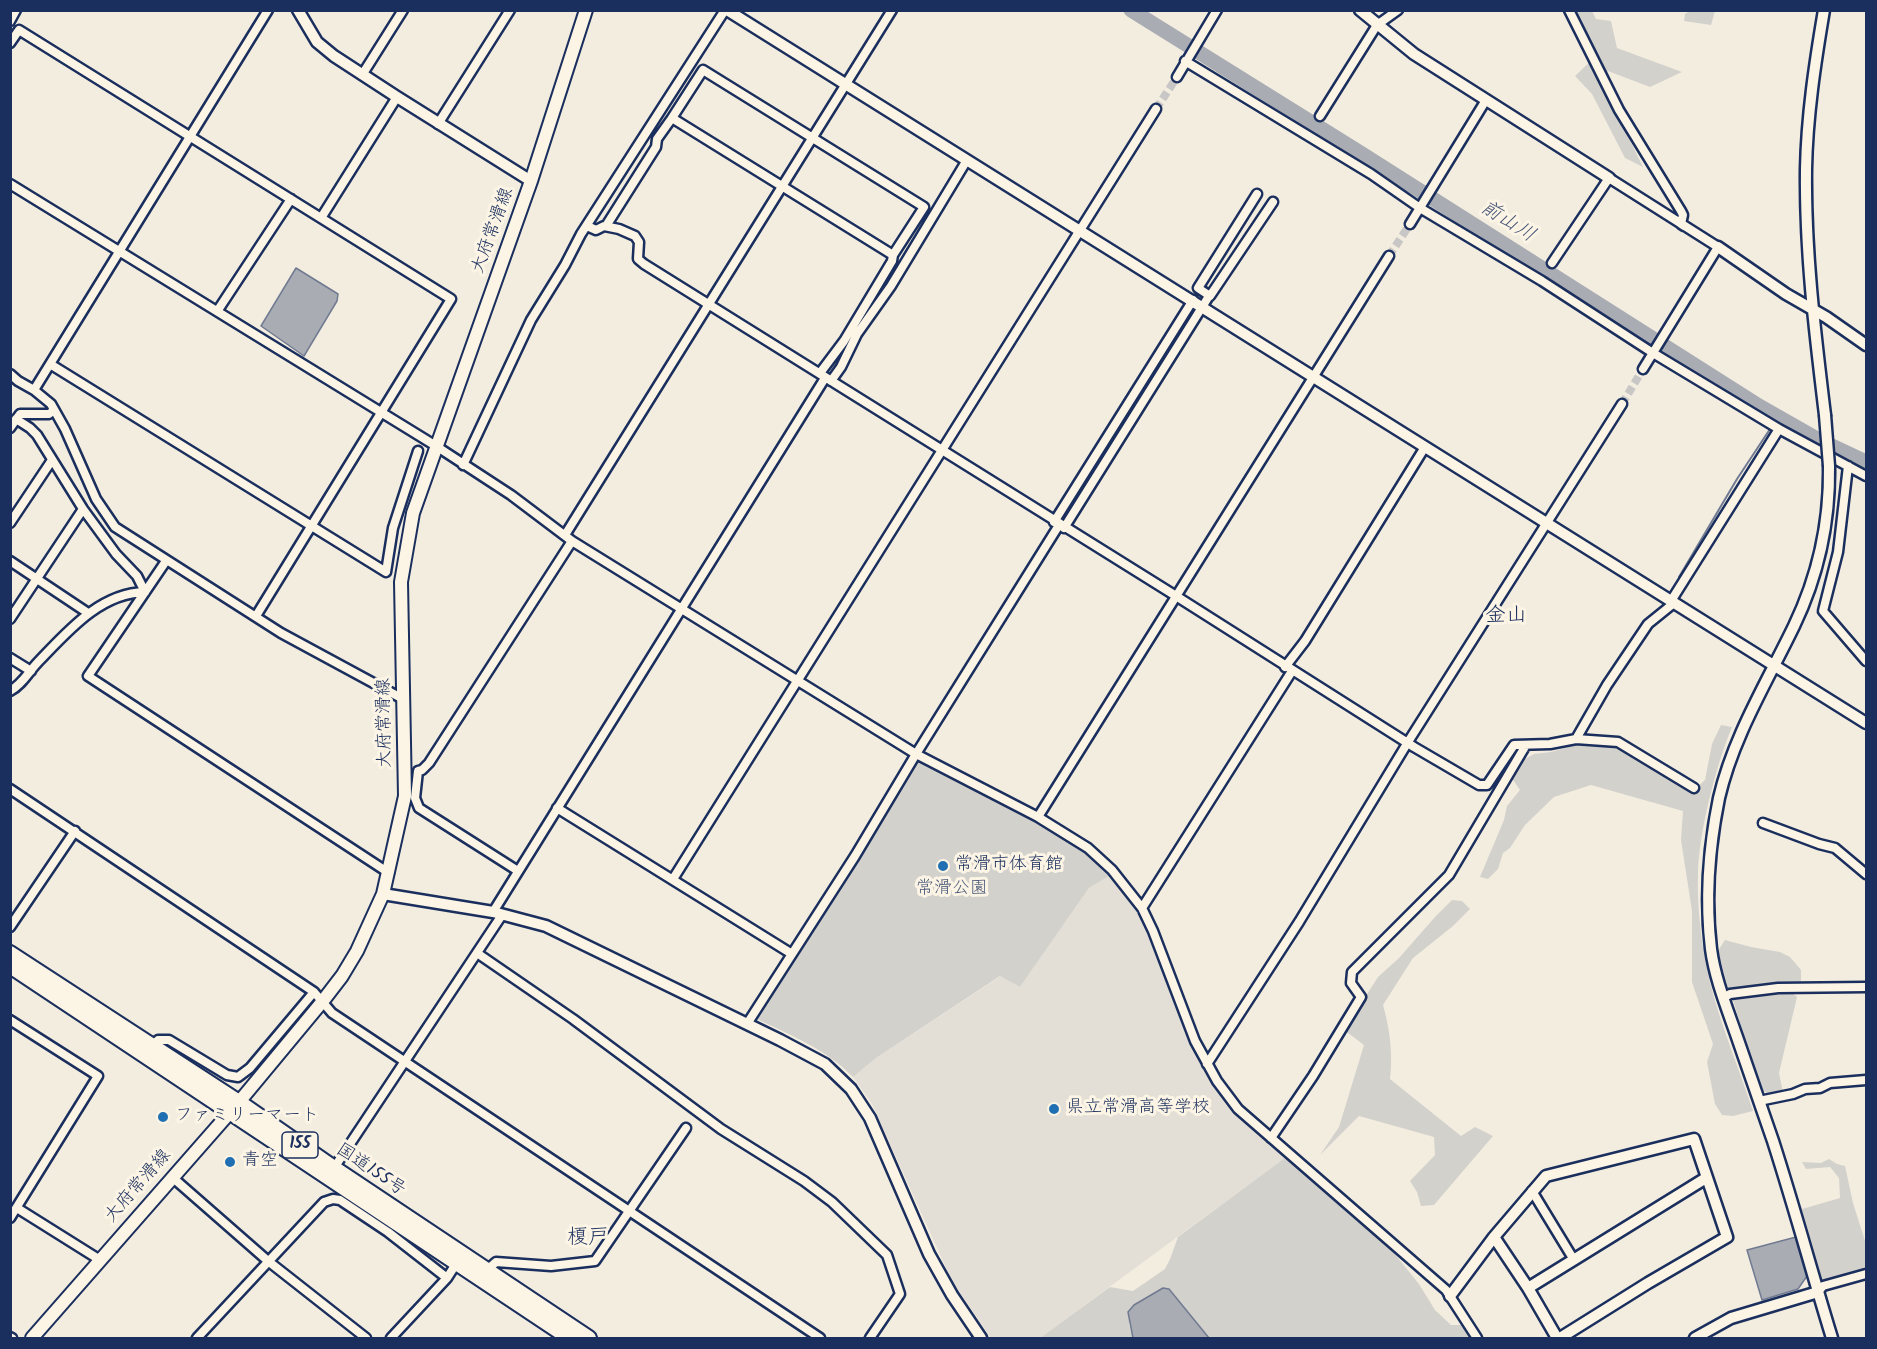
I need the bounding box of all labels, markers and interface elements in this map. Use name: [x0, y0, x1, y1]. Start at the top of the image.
street label: 大府常滑線: [468, 185, 520, 277]
water label: 前山川: [1475, 197, 1539, 249]
district label: 金山: [1485, 604, 1527, 630]
street label: 大府常滑線: [374, 678, 398, 768]
place label: 常滑市体育館: [955, 855, 1063, 877]
marker: 常滑市体育館: [936, 859, 950, 873]
park label: 常滑公園: [916, 879, 988, 901]
place label: 県立常滑高等学校: [1066, 1098, 1210, 1120]
marker: 県立常滑高等学校: [1047, 1102, 1061, 1116]
place label: ファミリーマート: [175, 1106, 319, 1128]
marker: ファミリーマート: [156, 1110, 170, 1124]
road number: 155: [282, 1132, 318, 1158]
street label: 国道155号: [331, 1140, 409, 1202]
street label: 大府常滑線: [101, 1146, 177, 1228]
place label: 青空: [242, 1151, 278, 1173]
marker: 青空: [223, 1155, 237, 1169]
district label: 榎戸: [567, 1226, 609, 1252]

